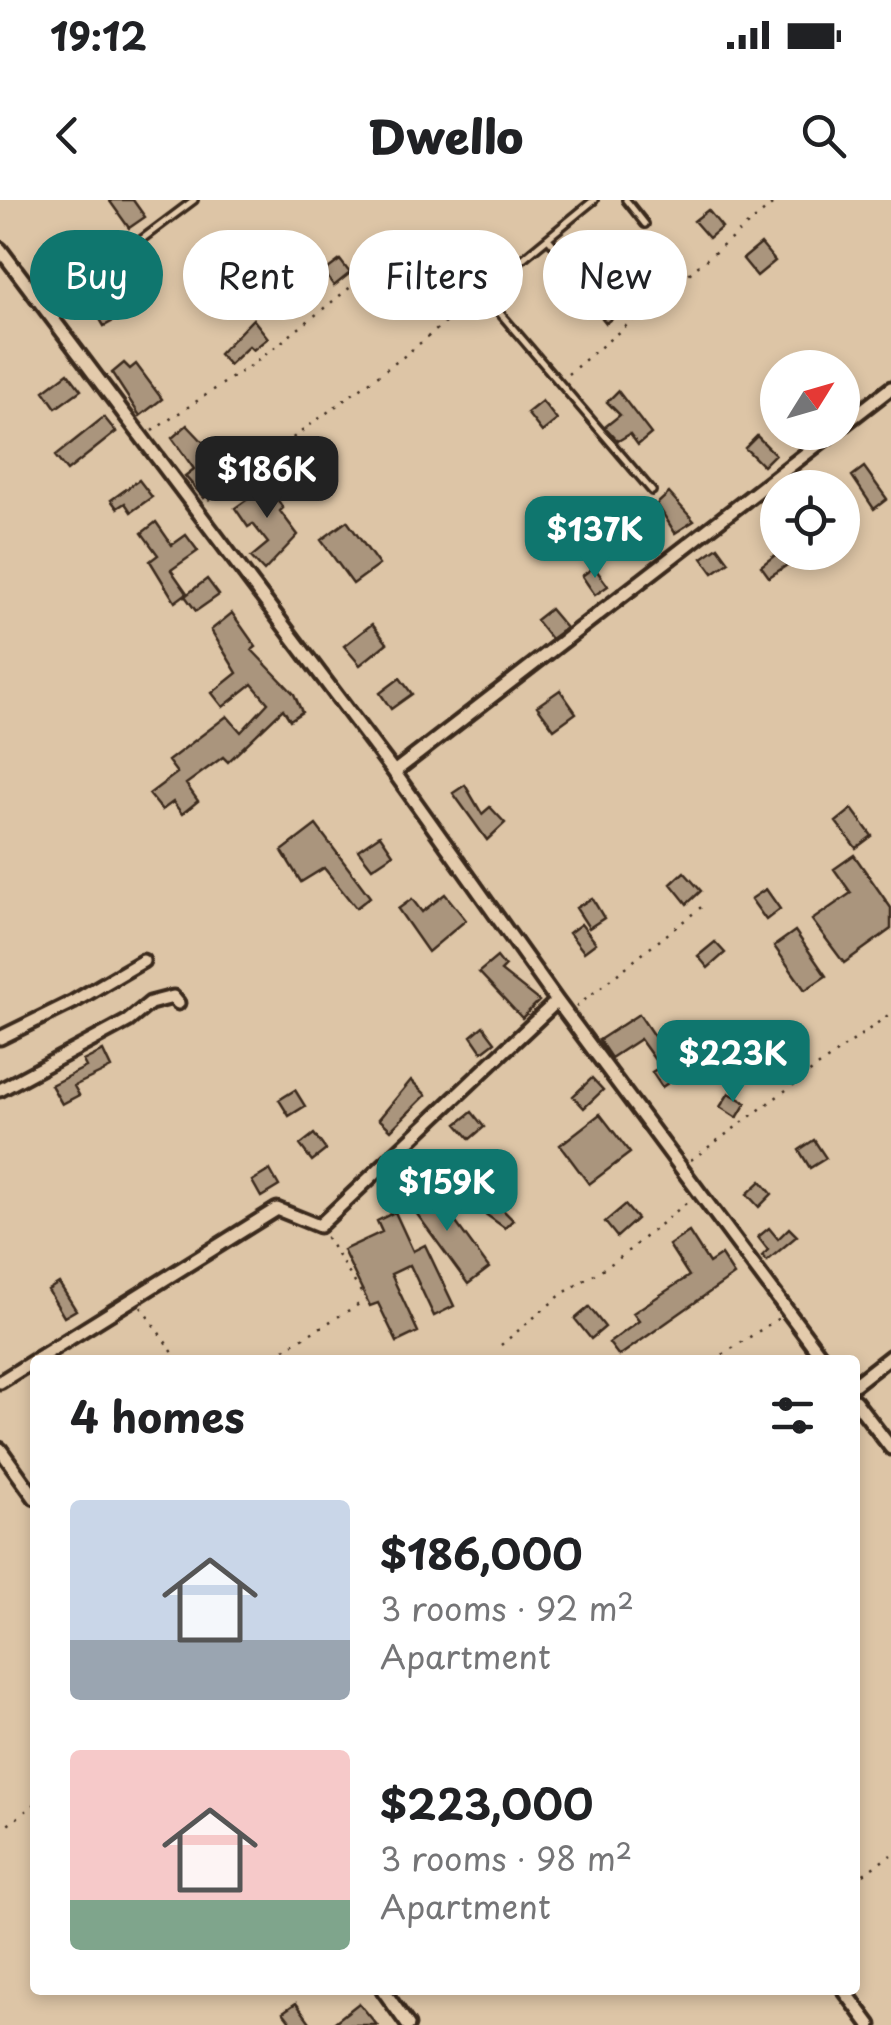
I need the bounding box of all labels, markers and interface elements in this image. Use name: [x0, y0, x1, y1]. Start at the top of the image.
text: 19:12: [50, 7, 147, 64]
text: Dwello: [368, 101, 523, 169]
icon: back: [40, 108, 95, 163]
icon: search: [796, 108, 851, 163]
chip: Buy: [30, 230, 163, 320]
chip: Rent: [183, 230, 329, 320]
chip: Filters: [349, 230, 523, 320]
chip: New: [543, 230, 687, 320]
north arrow: [760, 350, 860, 450]
map controls: [760, 350, 860, 570]
pin: $186K: [197, 436, 337, 521]
text: $186K: [217, 444, 317, 492]
button: locate: [760, 470, 860, 570]
pin: $137K: [525, 496, 665, 581]
text: $137K: [547, 504, 643, 552]
pin: $223K: [663, 1020, 803, 1105]
text: $223K: [679, 1028, 787, 1076]
pin: $159K: [377, 1149, 517, 1234]
text: $159K: [399, 1157, 495, 1205]
text: 4 homes: [70, 1384, 245, 1447]
icon: filters: [765, 1388, 820, 1443]
text: $186,000: [380, 1521, 583, 1584]
icon: home: [150, 1540, 270, 1660]
text: 3 rooms · 92 m²: [380, 1584, 634, 1632]
text: Apartment: [380, 1632, 551, 1680]
text: $223,000: [380, 1771, 593, 1834]
icon: home: [150, 1790, 270, 1910]
text: 3 rooms · 98 m²: [380, 1834, 632, 1882]
text: Apartment: [380, 1882, 551, 1930]

